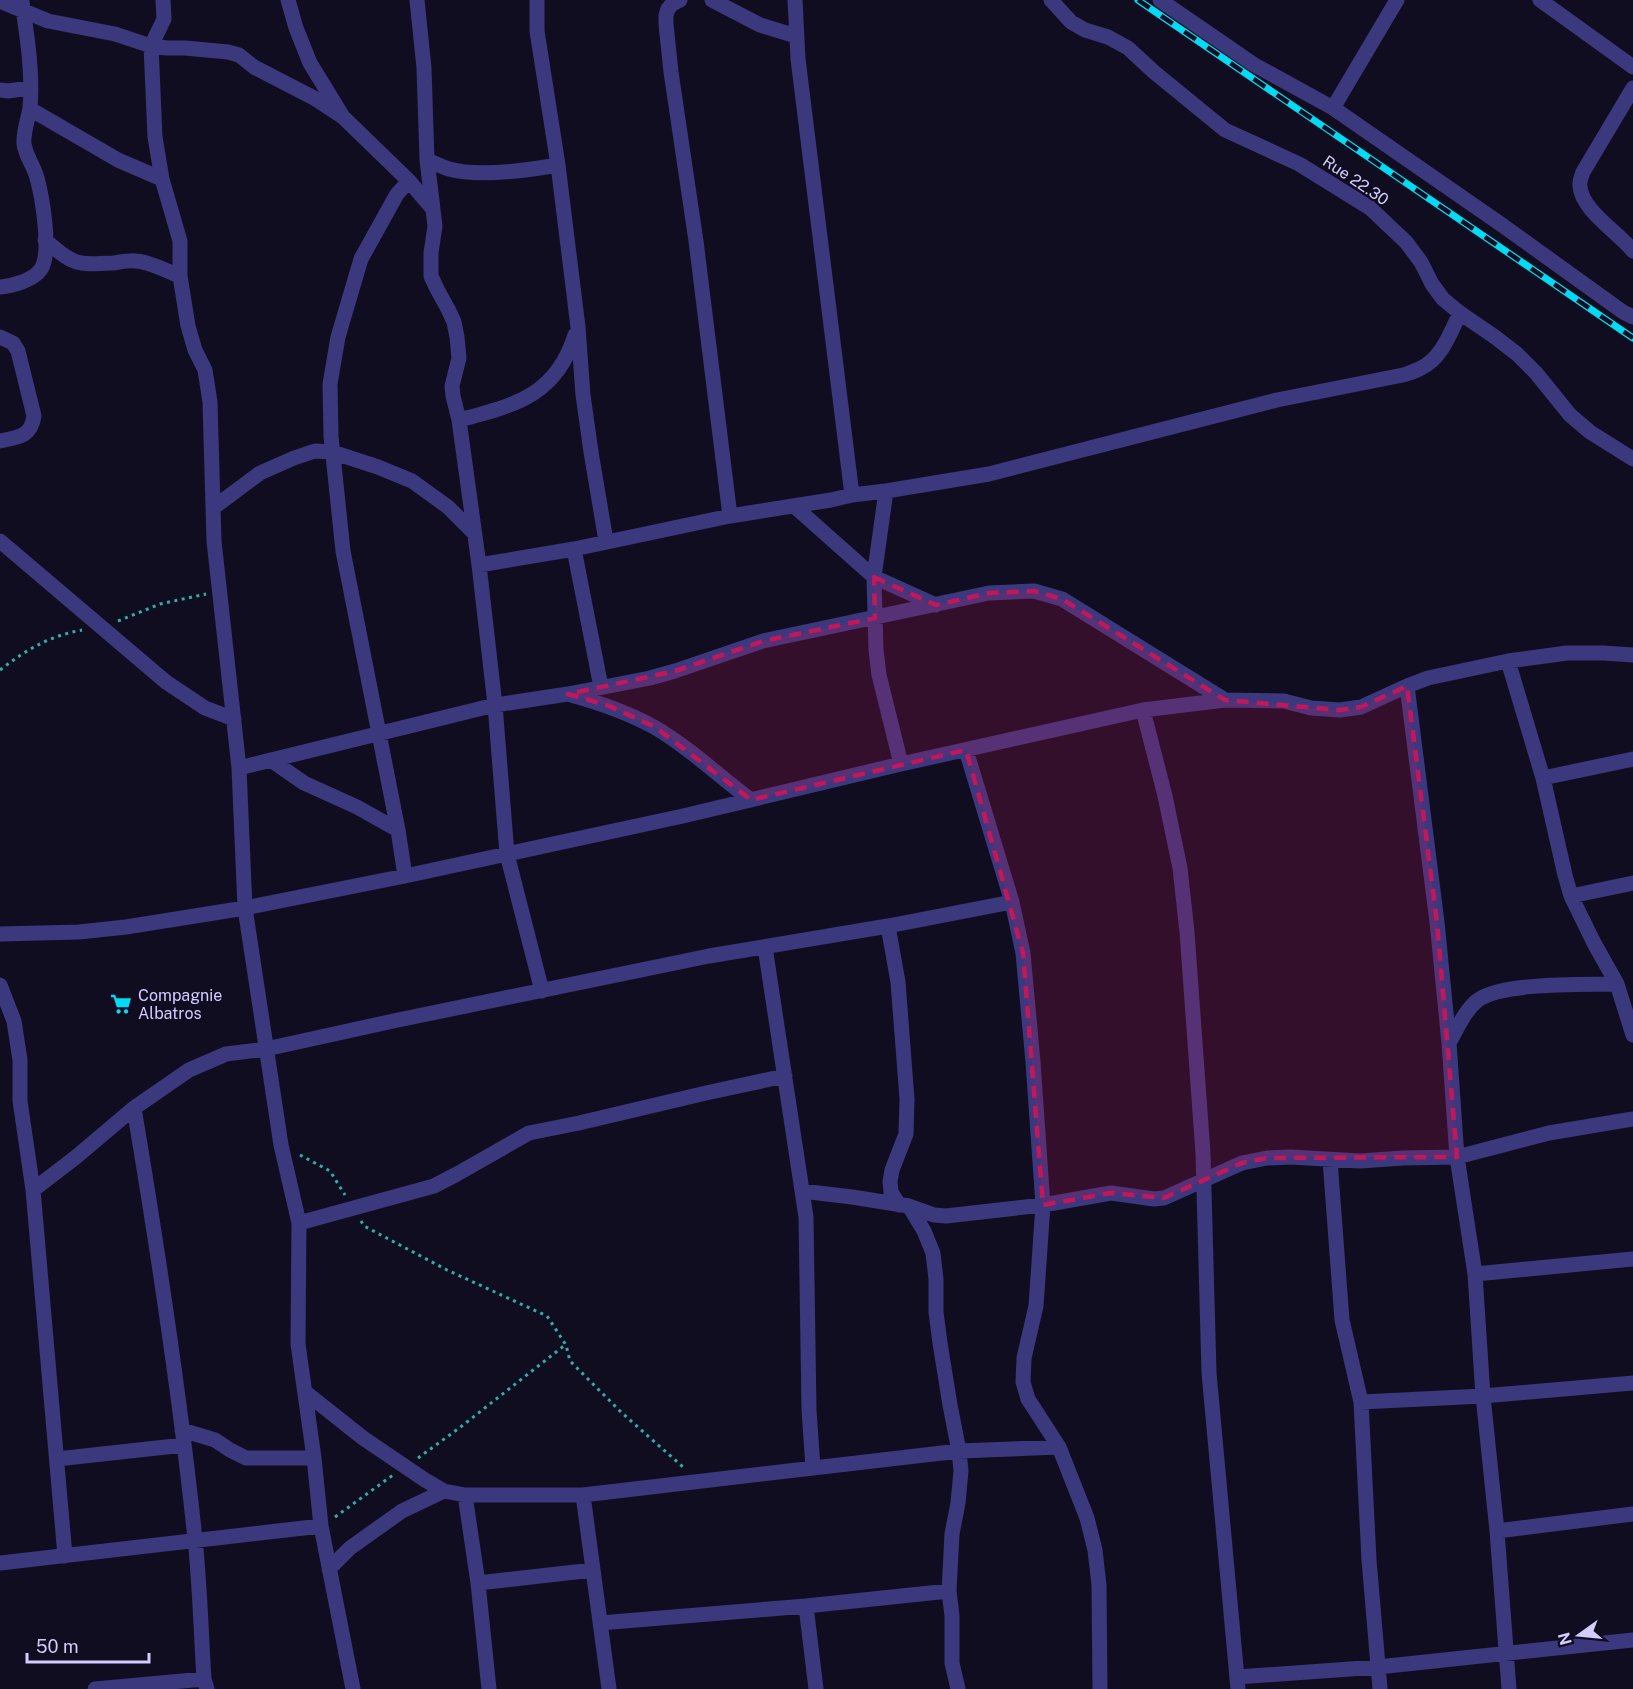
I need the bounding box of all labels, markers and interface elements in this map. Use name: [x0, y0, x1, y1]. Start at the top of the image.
street label: Rue 22.30: [1319, 151, 1392, 209]
place label: Compagnie Albatros: [138, 986, 222, 1023]
supermarket icon: Compagnie Albatros: [109, 992, 133, 1016]
north arrow: [1549, 1605, 1609, 1665]
scale bar: [27, 1626, 148, 1664]
text: N: [1554, 1630, 1576, 1647]
text: 50 m: [36, 1636, 79, 1657]

